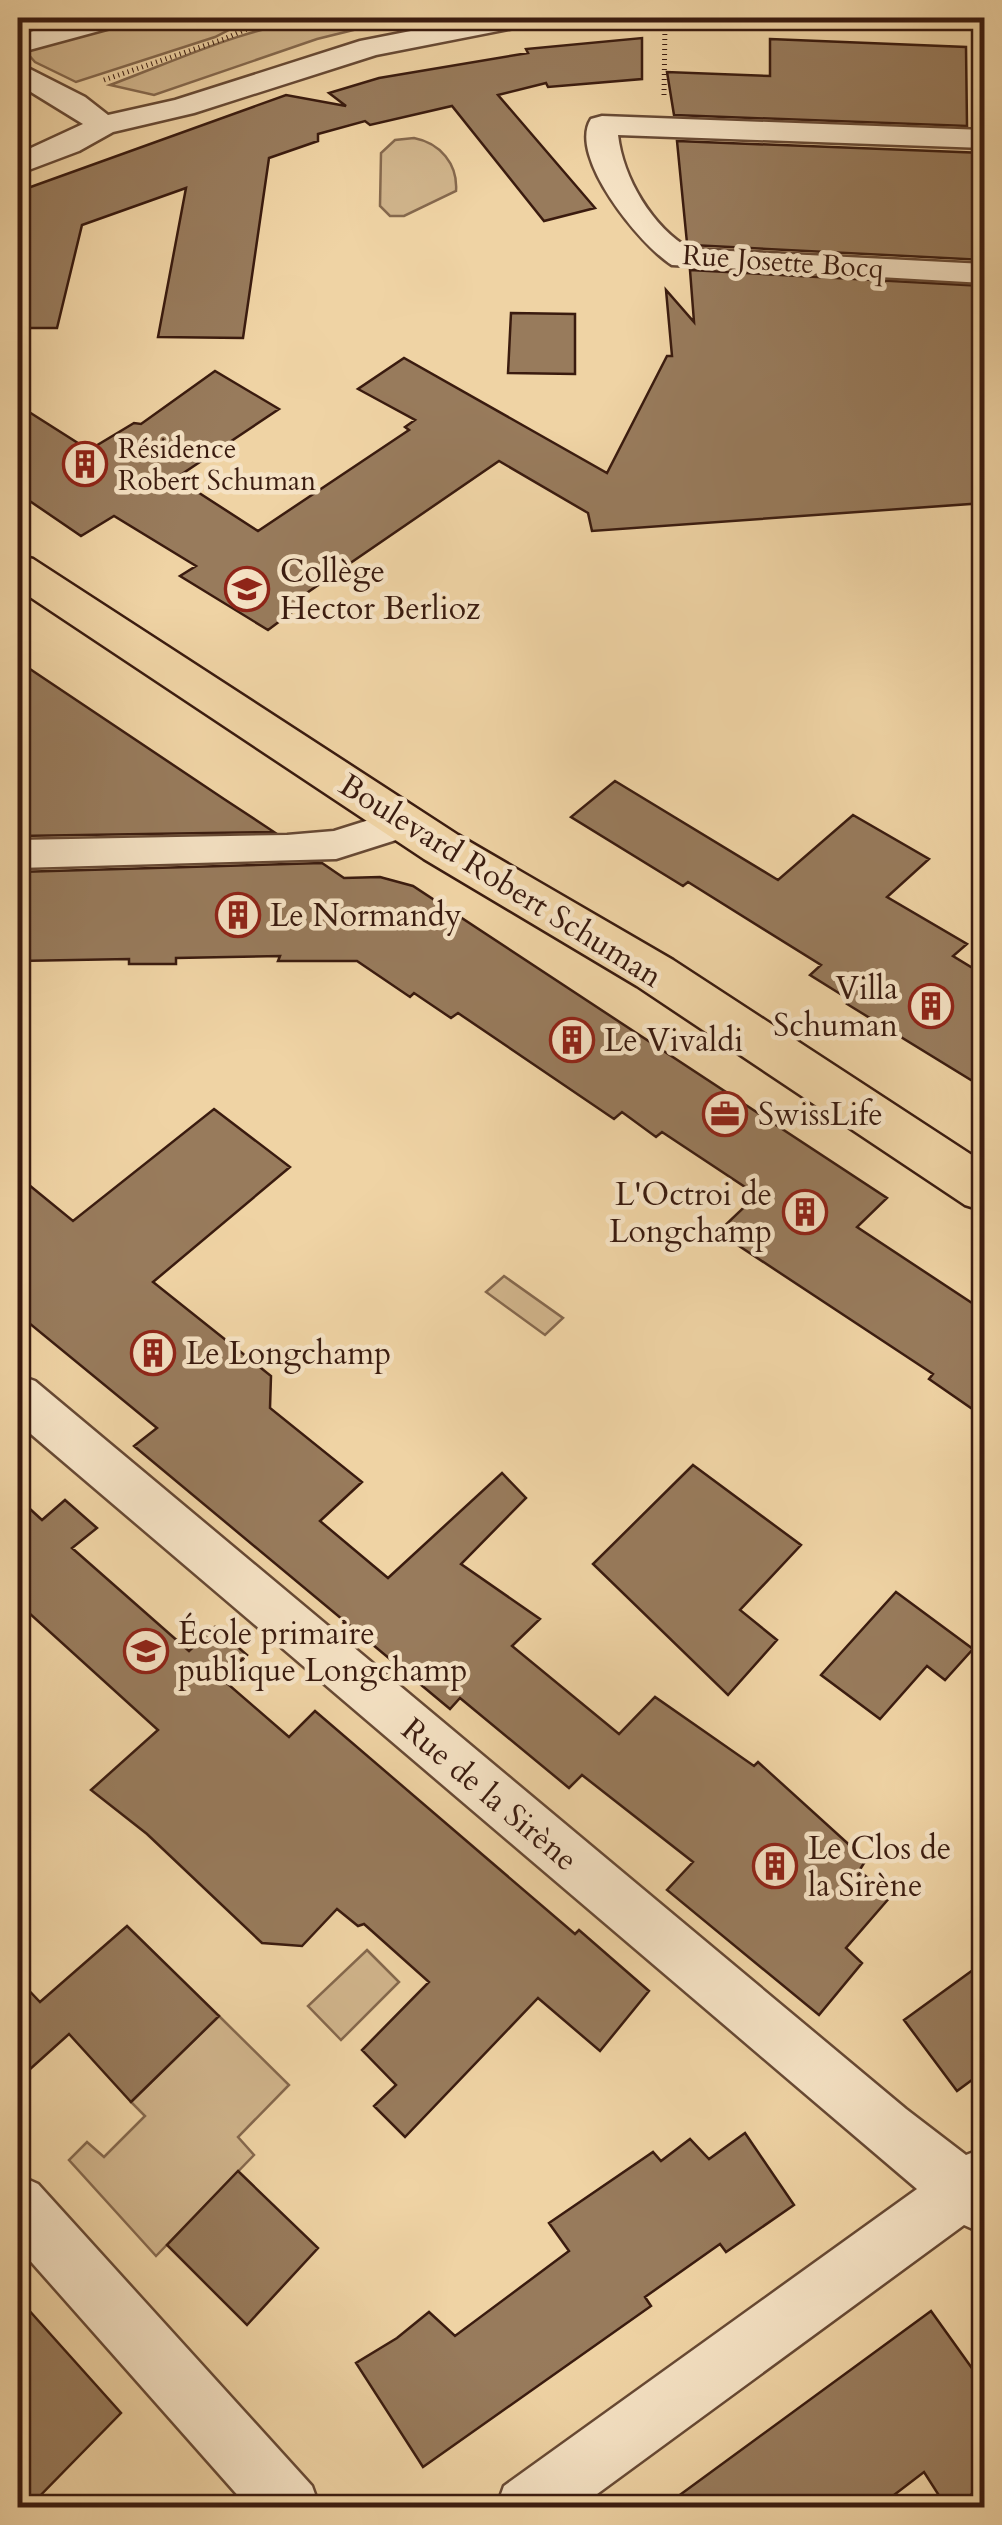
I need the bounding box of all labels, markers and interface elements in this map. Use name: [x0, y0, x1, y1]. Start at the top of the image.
street label: Rue Josette Bocq: [681, 236, 885, 288]
place label: Résidence Robert Schuman: [118, 430, 316, 500]
building icon: Résidence Robert Schuman: [62, 441, 108, 487]
place label: Collège Hector Berlioz: [280, 550, 480, 631]
school or university icon: Collège Hector Berlioz: [224, 566, 270, 612]
street label: Boulevard Robert Schuman: [331, 763, 670, 998]
building icon: Le Normandy: [215, 892, 261, 938]
place label: Le Normandy: [270, 894, 462, 938]
place label: Villa Schuman: [773, 967, 898, 1048]
building icon: Villa Schuman: [908, 983, 954, 1029]
building icon: Le Vivaldi: [549, 1017, 595, 1063]
place label: Le Vivaldi: [604, 1019, 743, 1063]
office icon: SwissLife: [702, 1091, 748, 1137]
place label: SwissLife: [758, 1093, 883, 1137]
place label: L'Octroi de Longchamp: [609, 1173, 772, 1254]
building icon: L'Octroi de Longchamp: [782, 1189, 828, 1235]
building icon: Le Longchamp: [130, 1330, 176, 1376]
place label: Le Longchamp: [186, 1332, 391, 1376]
place label: École primaire publique Longchamp: [178, 1612, 468, 1693]
school or university icon: École primaire publique Longchamp: [123, 1628, 169, 1674]
street label: Rue de la Sirène: [392, 1708, 587, 1882]
place label: Le Clos de la Sirène: [808, 1827, 951, 1908]
building icon: Le Clos de la Sirène: [752, 1843, 798, 1889]

